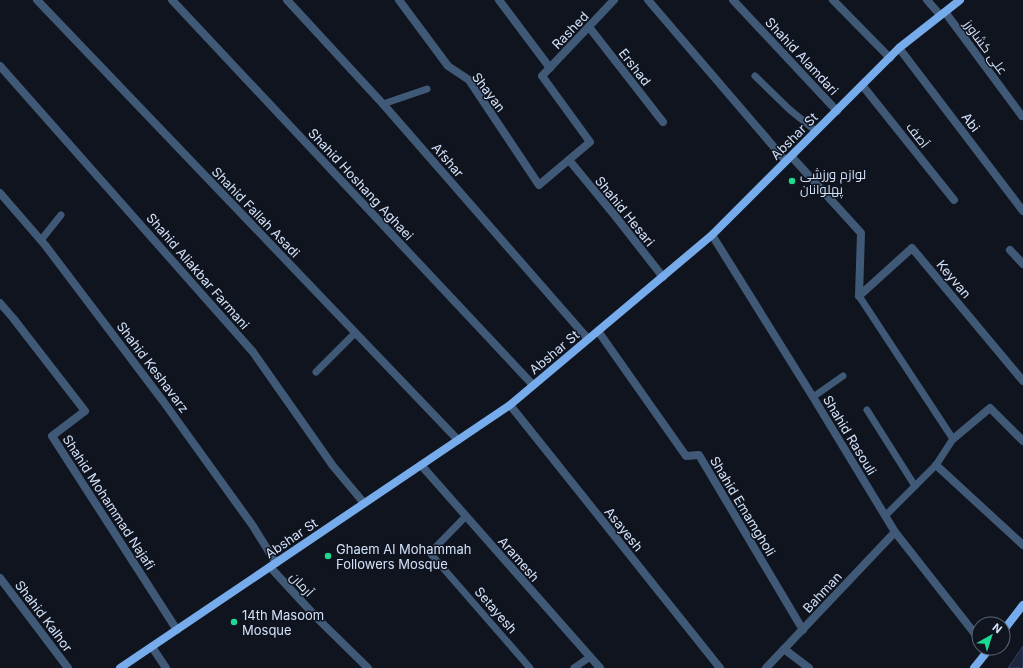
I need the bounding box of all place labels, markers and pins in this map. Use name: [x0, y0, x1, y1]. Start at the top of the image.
place label: لوازم ورزشی پهلوانان: [800, 166, 866, 199]
marker: لوازم ورزشی پهلوانان: [787, 176, 797, 186]
place label: Ghaem Al Mohammah Followers Mosque: [336, 541, 471, 572]
marker: Ghaem Al Mohammah Followers Mosque: [323, 551, 333, 561]
place label: 14th Masoom Mosque: [242, 607, 324, 638]
marker: 14th Masoom Mosque: [229, 617, 239, 627]

